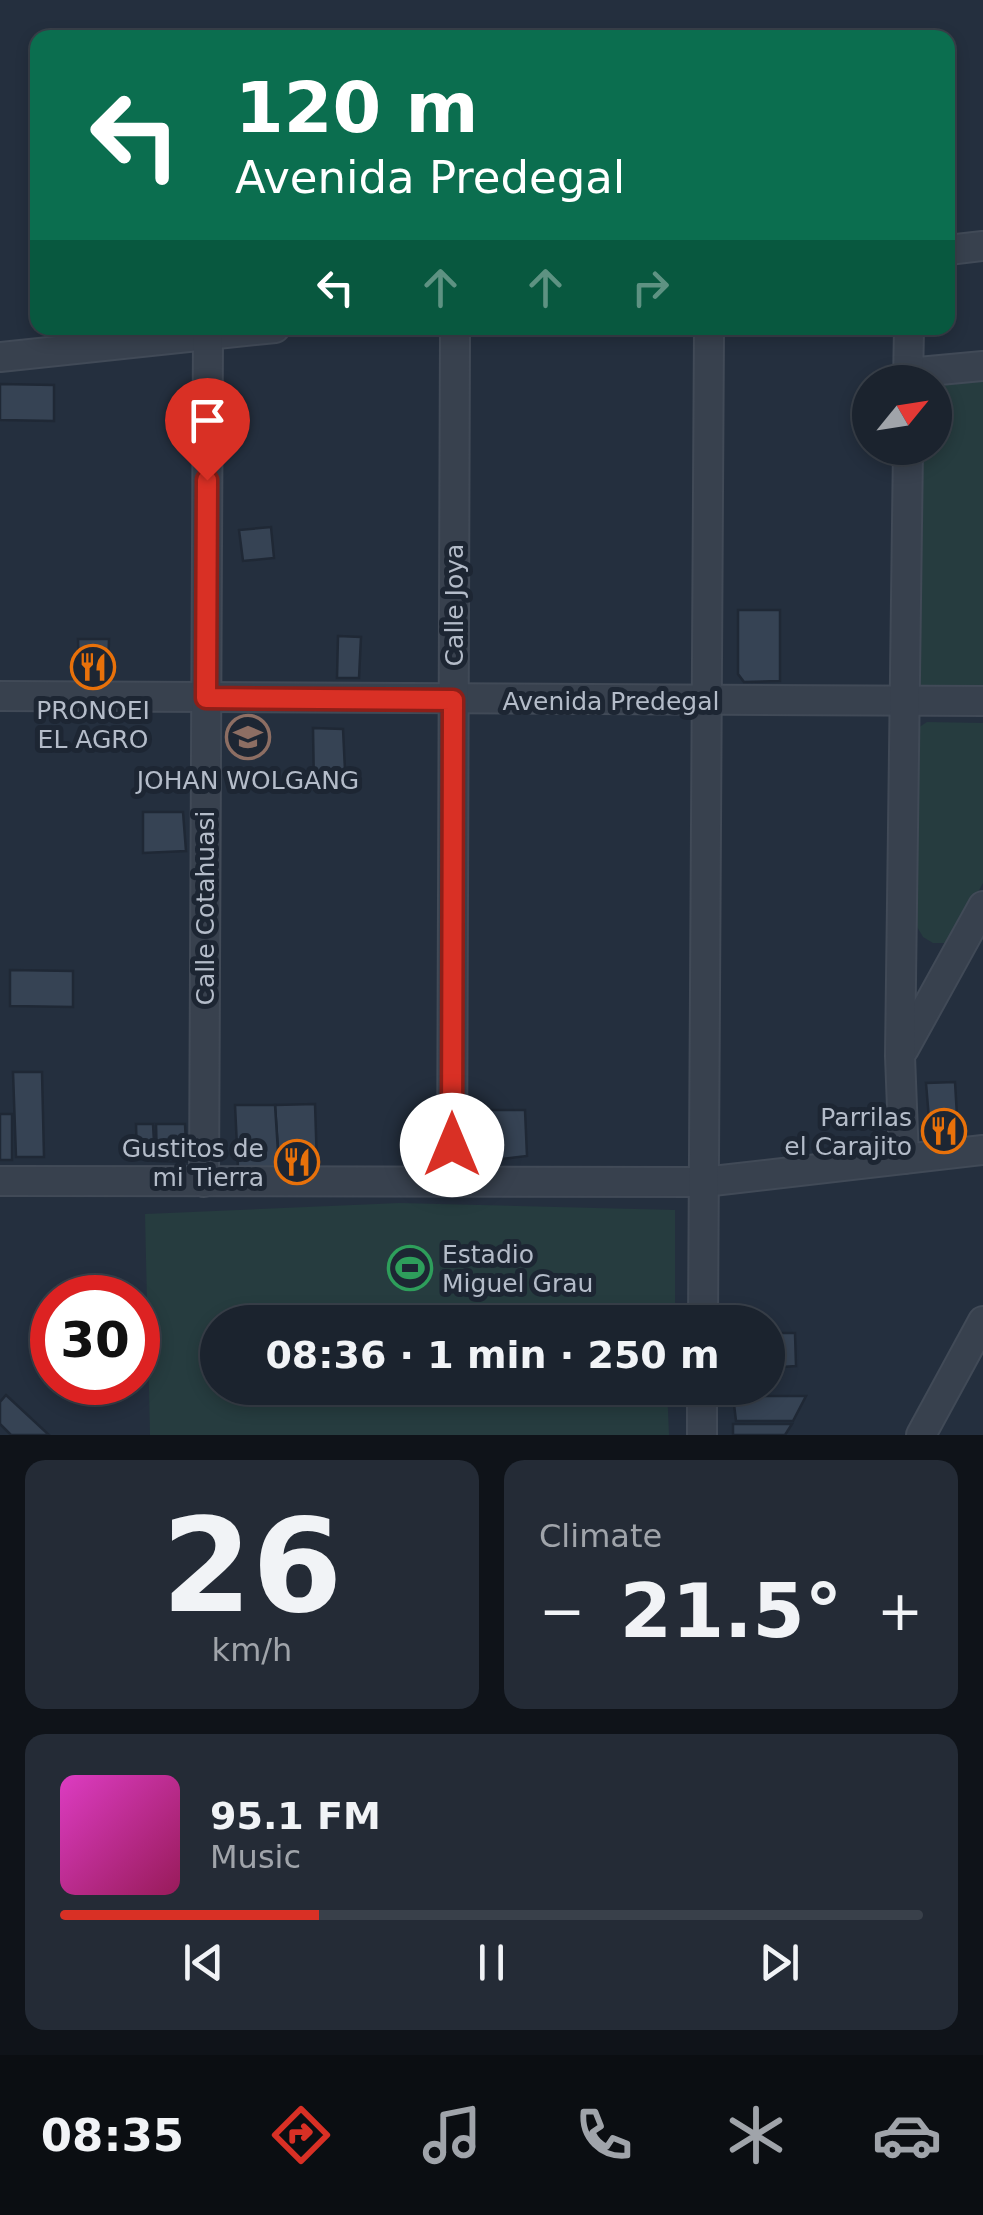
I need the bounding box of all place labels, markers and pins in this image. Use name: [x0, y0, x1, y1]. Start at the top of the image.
pin: [165, 378, 250, 481]
restaurant icon: PRONOEI EL AGRO: [70, 644, 116, 690]
place label: PRONOEI EL AGRO: [36, 696, 150, 754]
school or university icon: JOHAN WOLGANG: [225, 714, 271, 760]
place label: JOHAN WOLGANG: [135, 766, 359, 795]
place label: Parrilas el Carajito: [784, 1103, 912, 1161]
restaurant icon: Parrilas el Carajito: [921, 1108, 967, 1154]
place label: Gustitos de mi Tierra: [122, 1134, 264, 1192]
restaurant icon: Gustitos de mi Tierra: [274, 1139, 320, 1185]
place label: Estadio Miguel Grau: [442, 1240, 593, 1298]
sports icon: Estadio Miguel Grau: [387, 1245, 433, 1291]

